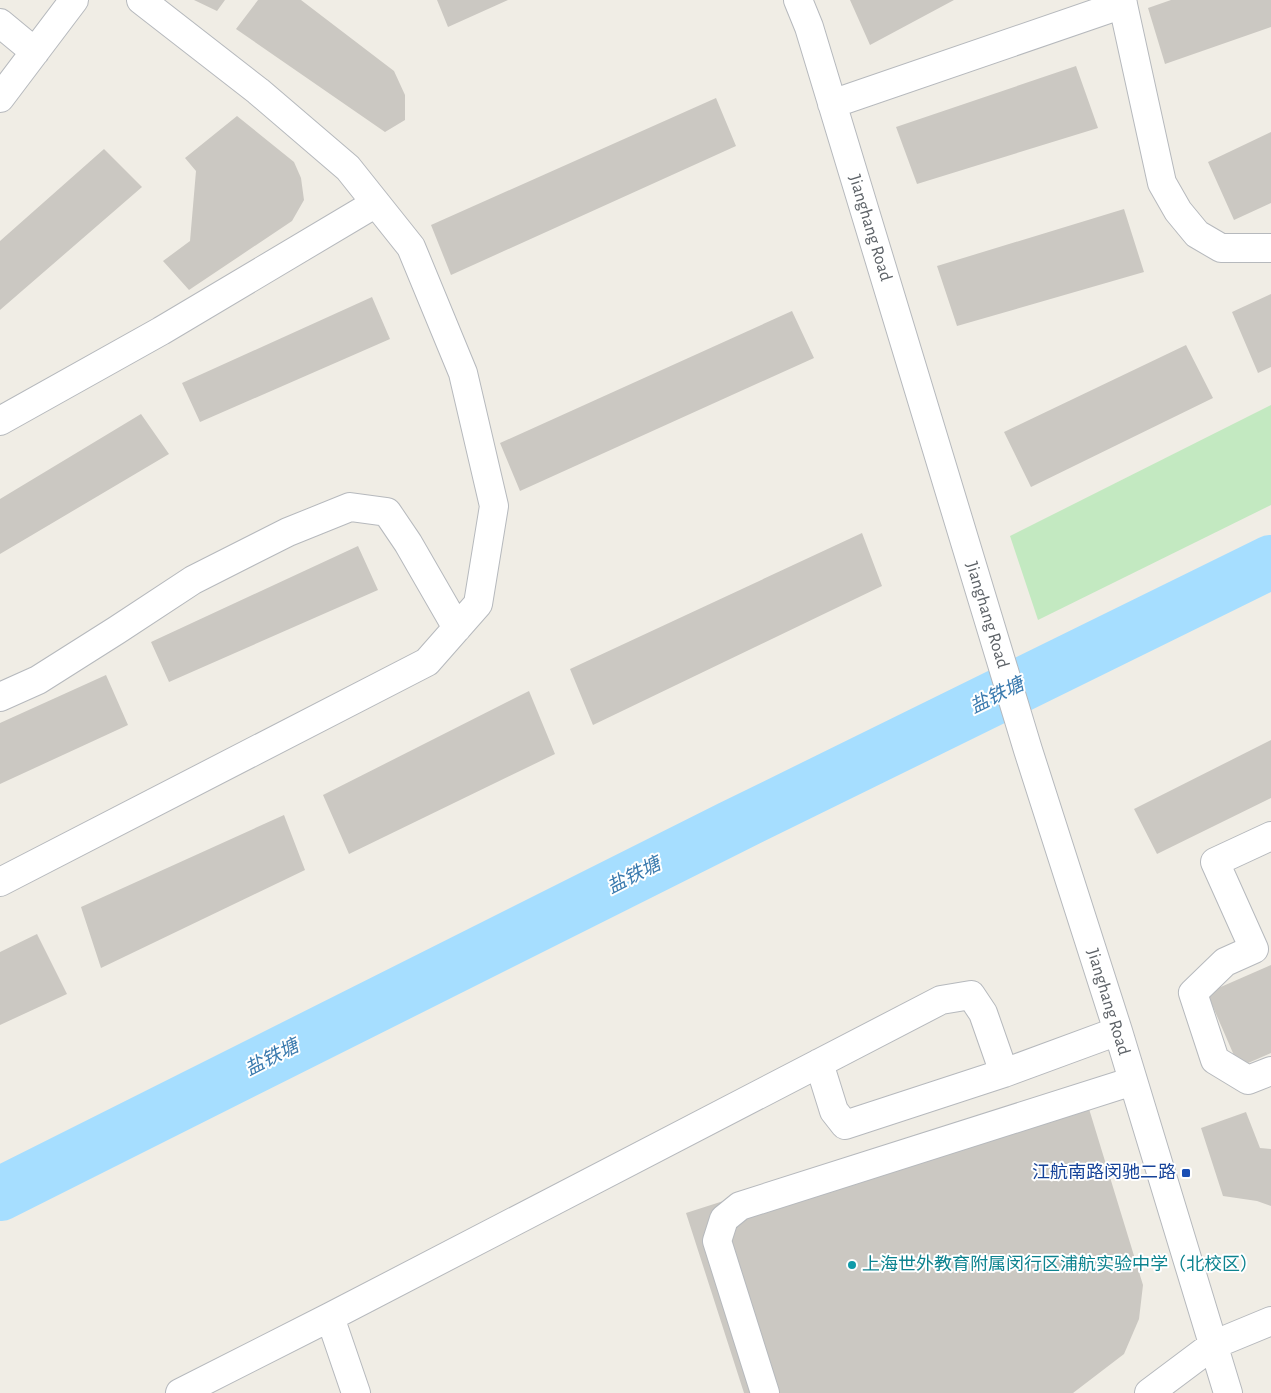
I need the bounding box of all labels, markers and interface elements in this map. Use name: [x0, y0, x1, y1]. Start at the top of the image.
street label: Jianghang Road: [845, 173, 895, 283]
street label: Jianghang Road: [962, 560, 1012, 670]
water label: 盐铁塘: [966, 672, 1029, 717]
water label: 盐铁塘: [603, 851, 666, 897]
street label: Jianghang Road: [1083, 947, 1133, 1057]
water label: 盐铁塘: [241, 1033, 304, 1079]
place label: 江航南路闵驰二路: [1032, 1162, 1176, 1182]
marker: 江航南路闵驰二路: [1180, 1167, 1192, 1179]
place label: 上海世外教育附属闵行区浦航实验中学（北校区）: [862, 1254, 1258, 1274]
marker: 上海世外教育附属闵行区浦航实验中学（北校区）: [846, 1259, 858, 1271]

